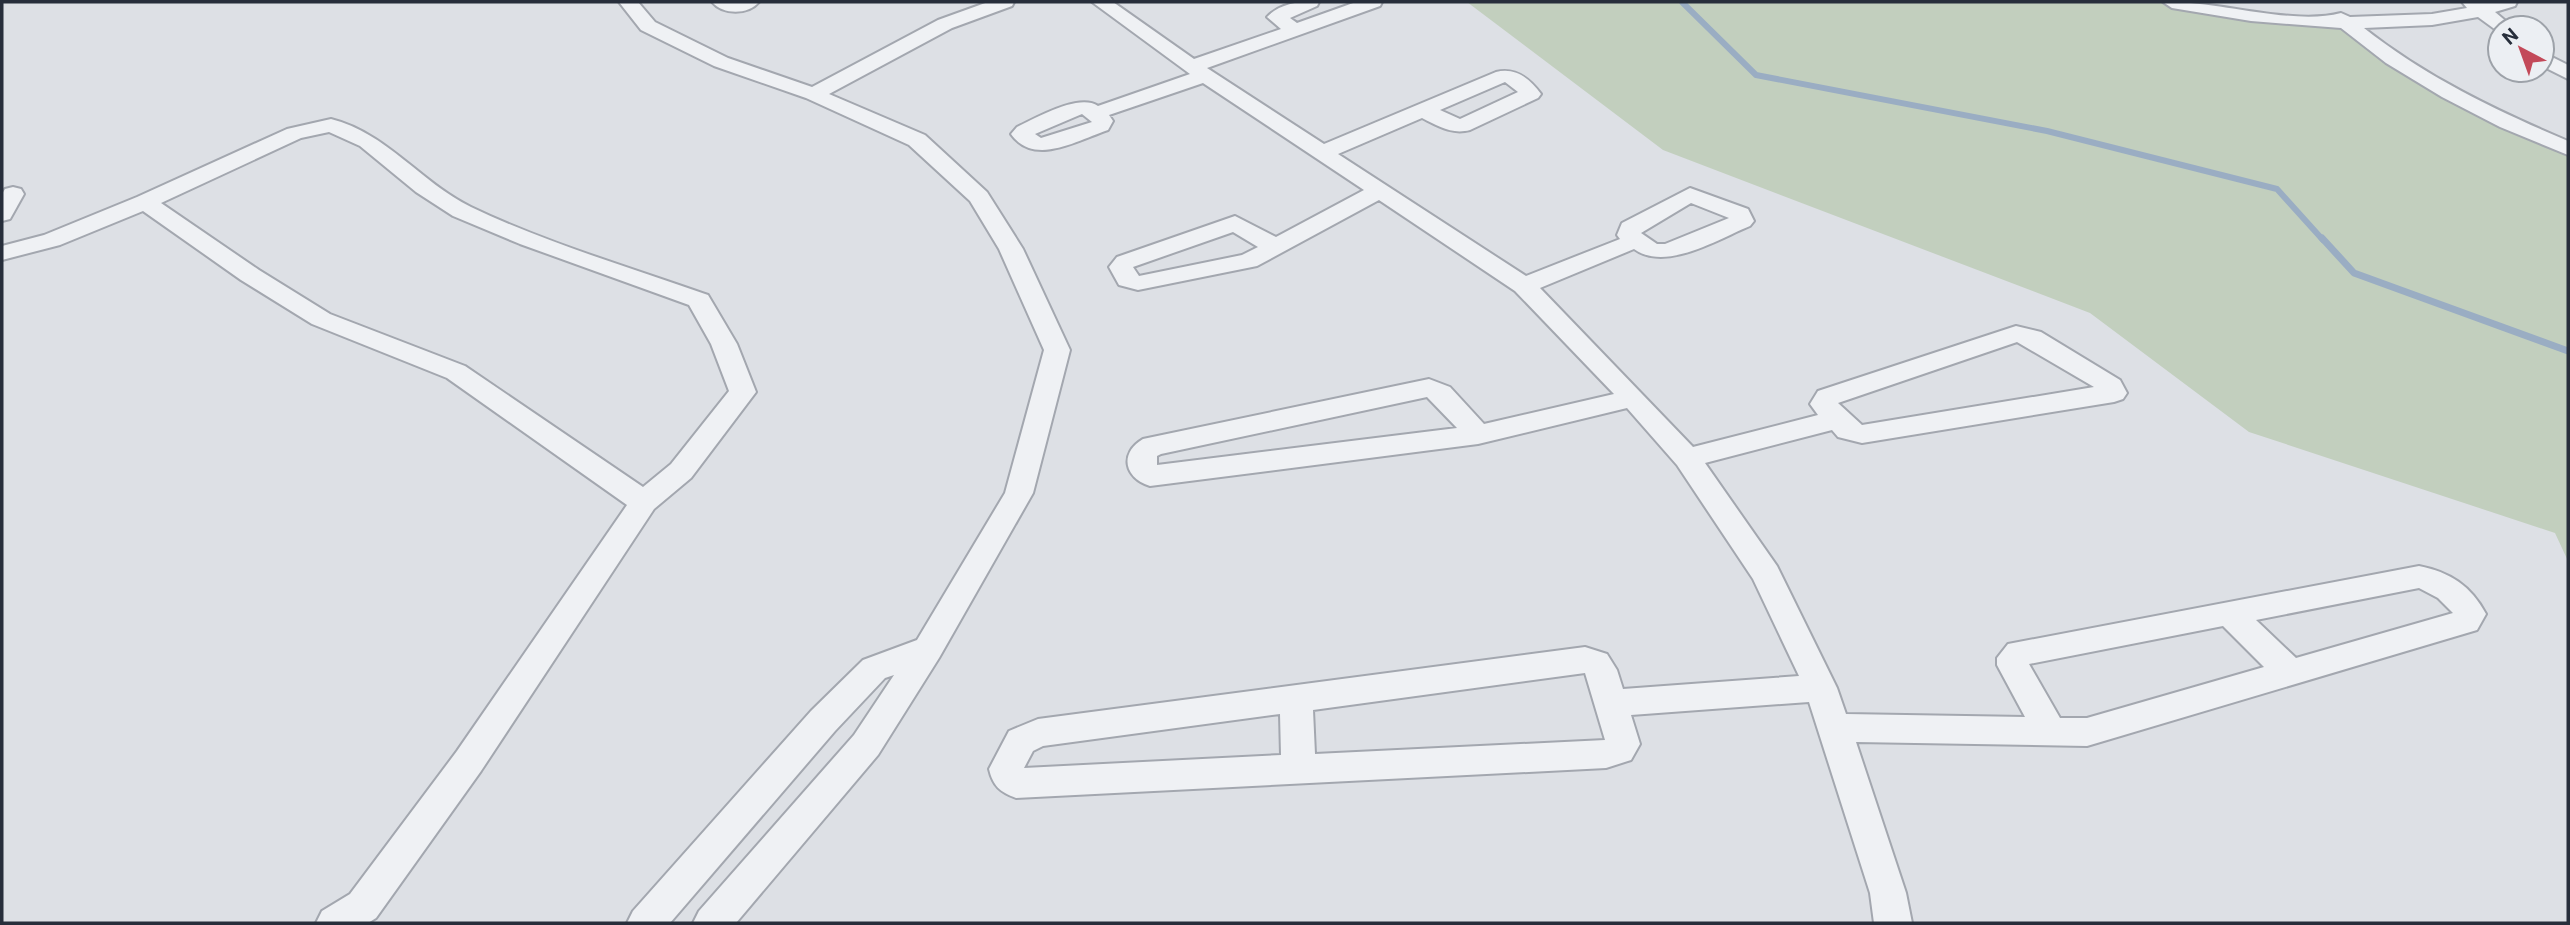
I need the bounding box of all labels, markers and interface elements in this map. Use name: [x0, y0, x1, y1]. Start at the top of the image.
north arrow: [2486, 14, 2556, 84]
text: N: [2498, 23, 2523, 50]

